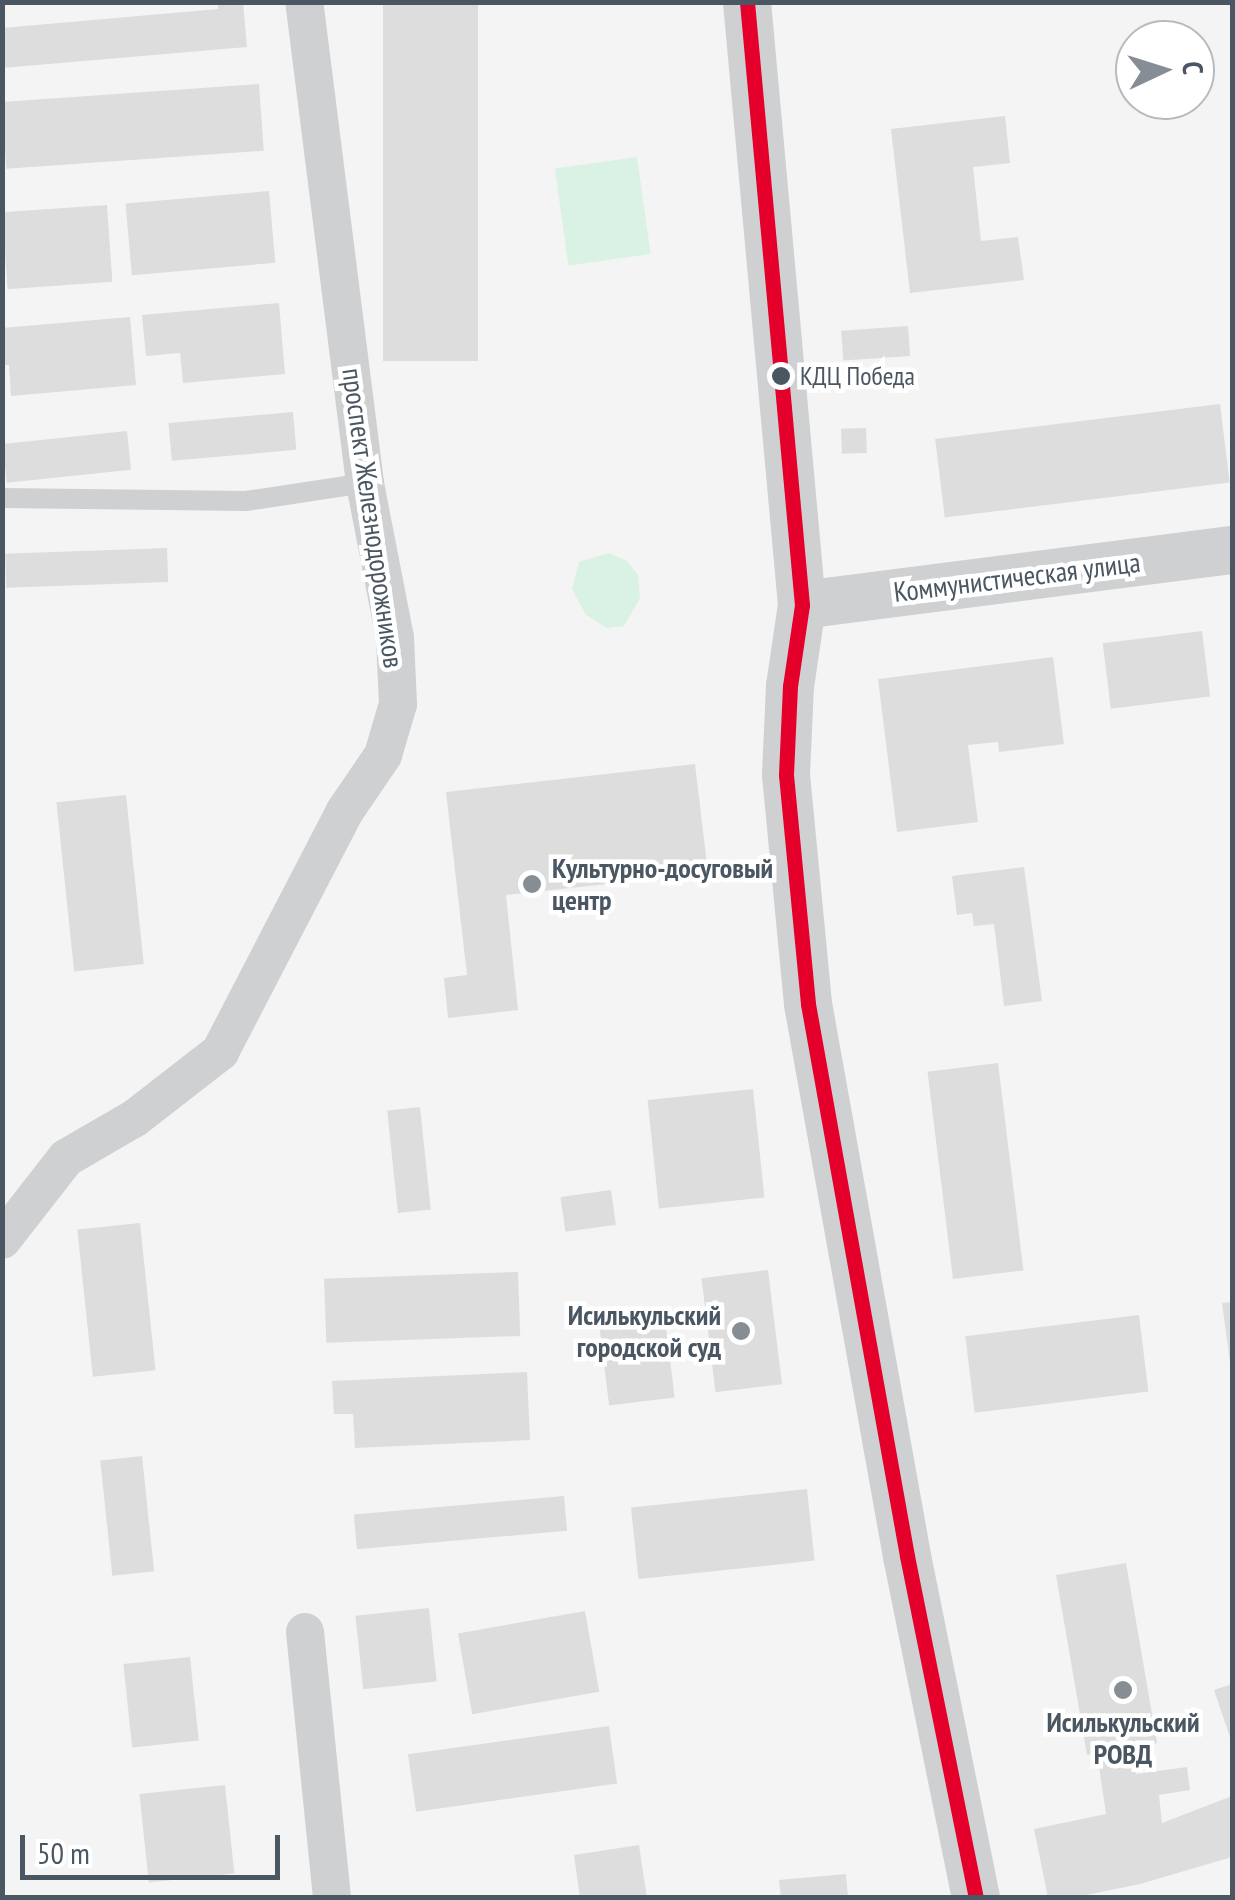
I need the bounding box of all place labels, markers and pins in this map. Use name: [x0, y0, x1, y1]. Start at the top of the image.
place label: КДЦ Победа: [800, 360, 915, 392]
marker: КДЦ Победа: [771, 366, 791, 386]
place label: Культурно-досуговый центр: [552, 851, 773, 917]
marker: Культурно-досуговый центр: [521, 873, 543, 895]
place label: Исилькульский городской суд: [568, 1298, 721, 1364]
marker: Исилькульский городской суд: [730, 1320, 752, 1342]
marker: Исилькульский РОВД: [1112, 1679, 1134, 1701]
place label: Исилькульский РОВД: [1046, 1705, 1200, 1771]

